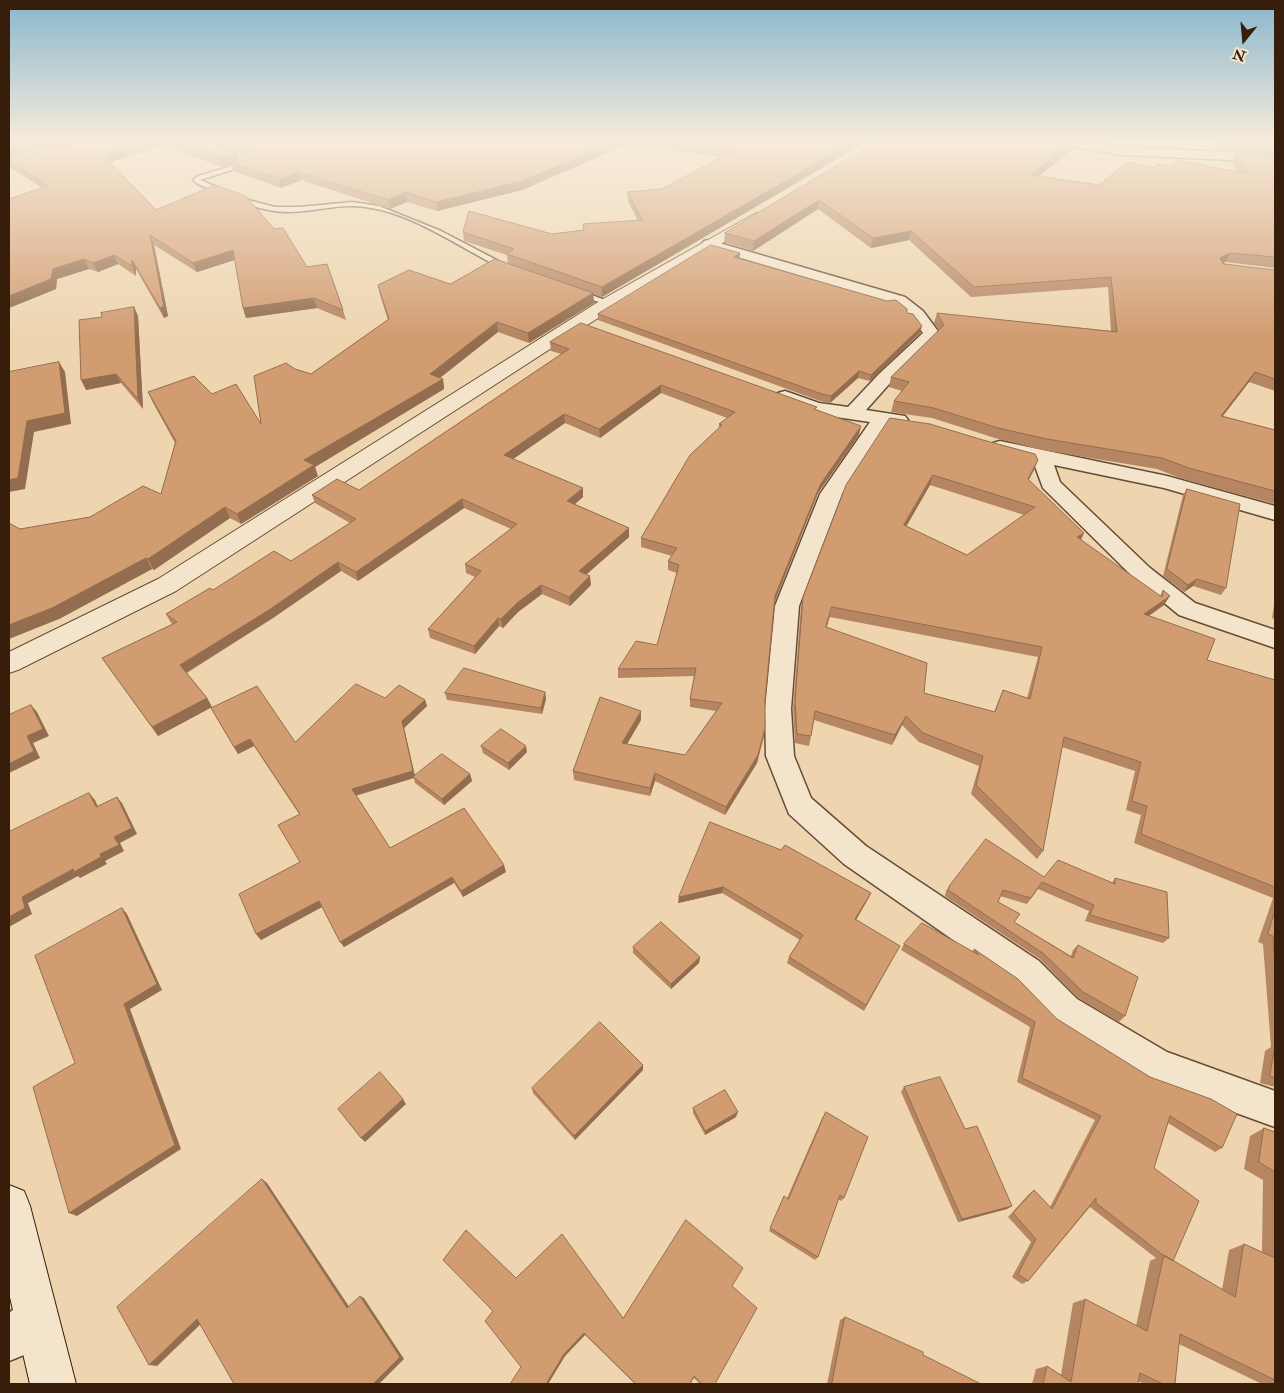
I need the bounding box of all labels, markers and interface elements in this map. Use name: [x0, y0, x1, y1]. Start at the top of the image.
north arrow: [1219, 15, 1269, 65]
text: N: [1231, 45, 1248, 65]

